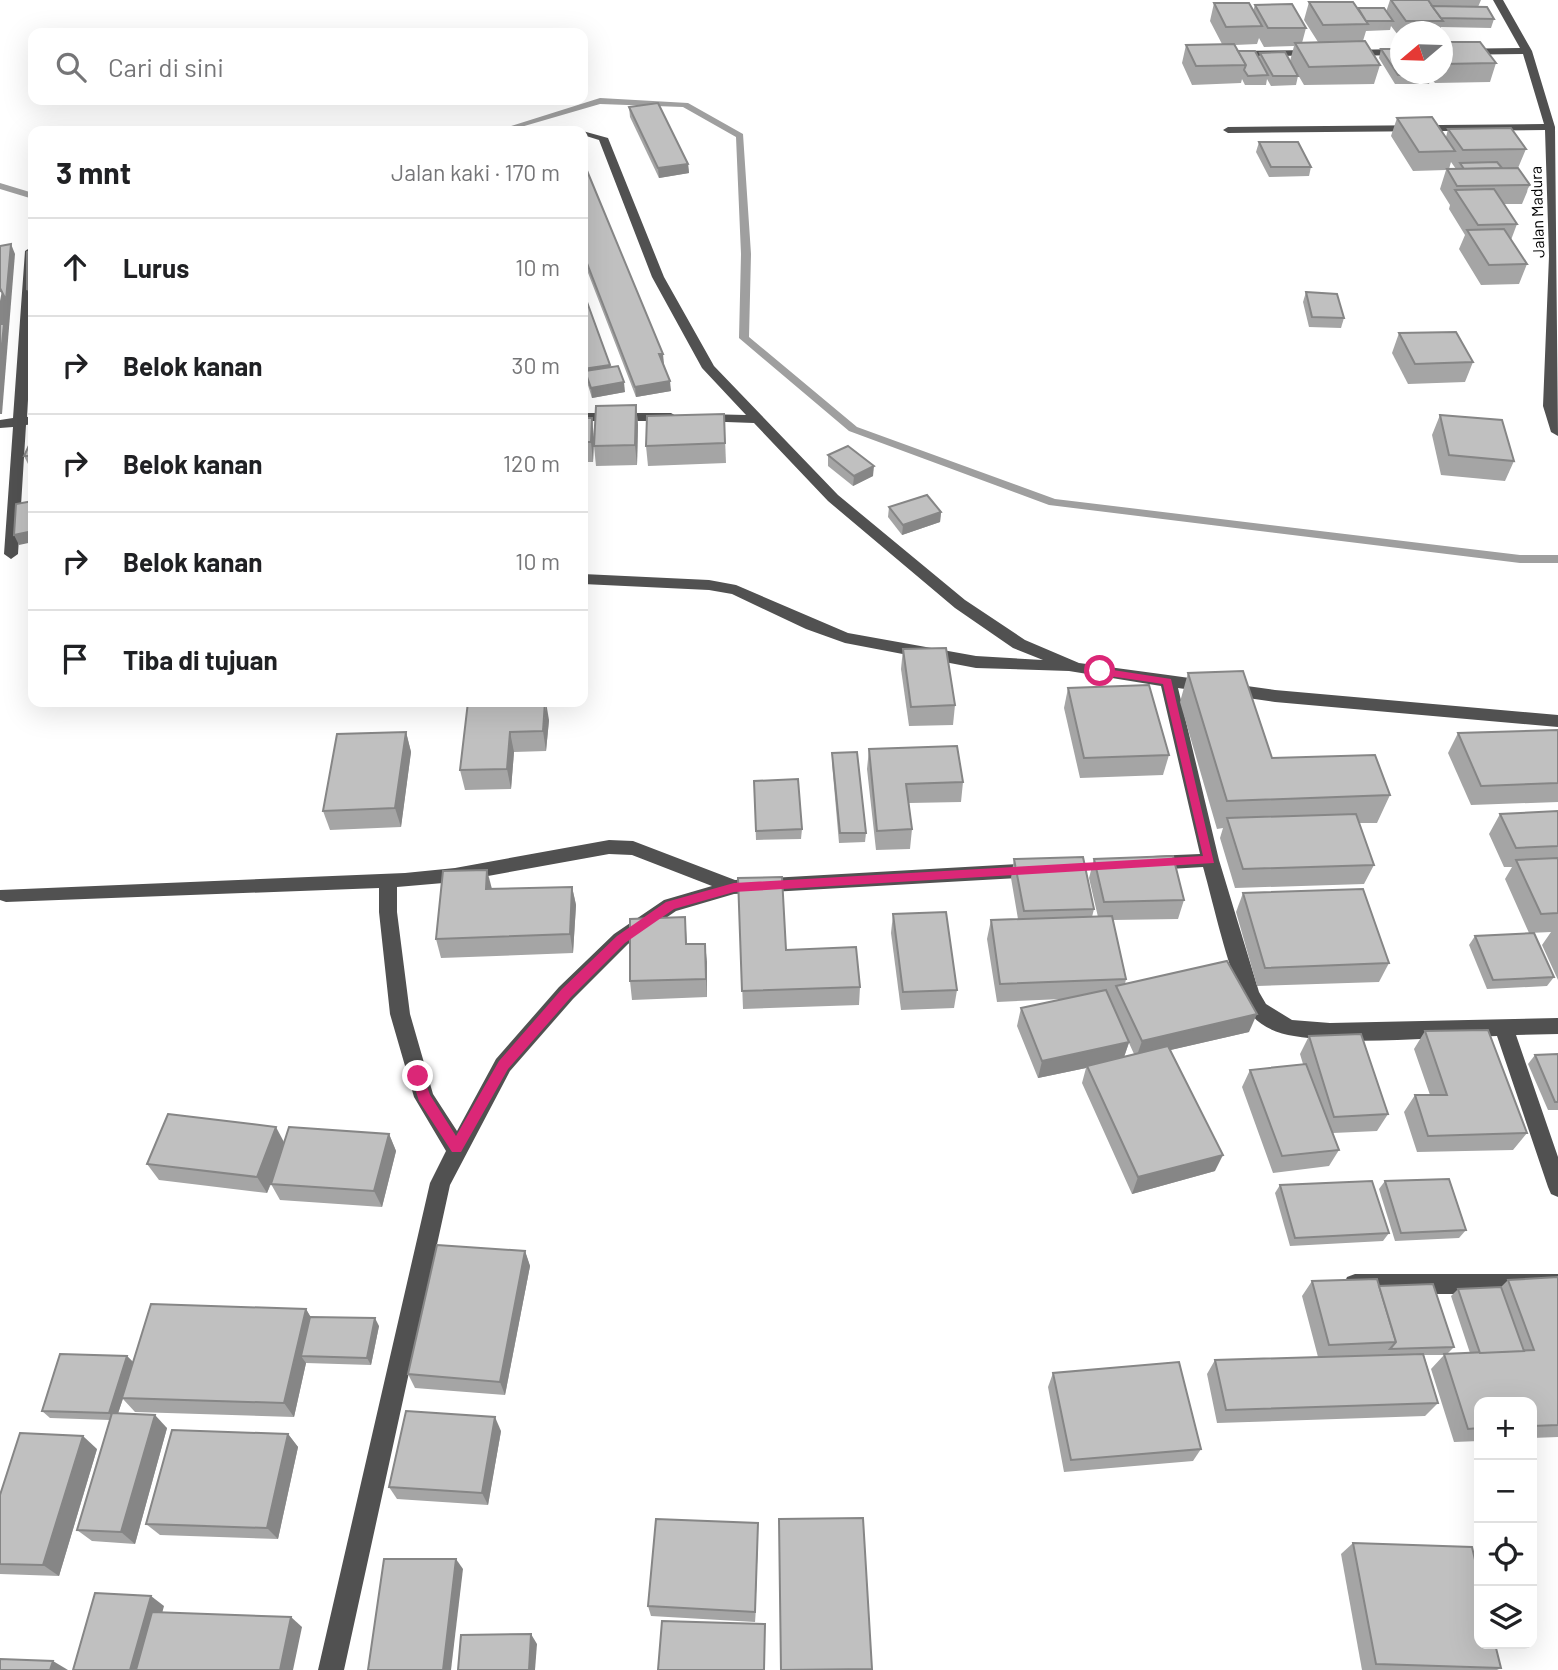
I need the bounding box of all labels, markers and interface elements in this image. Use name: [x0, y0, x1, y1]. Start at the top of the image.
north arrow: [1390, 21, 1453, 84]
search box: [28, 28, 588, 105]
icon: search: [52, 48, 90, 86]
text: Cari di sini: [108, 51, 224, 82]
text: 3 mnt: [56, 154, 131, 190]
text: Jalan kaki · 170 m: [391, 158, 560, 186]
street label: Jalan Madura: [1525, 166, 1548, 258]
icon: ahead: [56, 248, 94, 286]
text: Lurus: [123, 252, 189, 283]
text: 10 m: [515, 253, 560, 281]
icon: right: [56, 346, 94, 384]
text: Belok kanan: [123, 350, 262, 381]
text: 30 m: [512, 351, 560, 379]
icon: right: [56, 444, 94, 482]
text: Belok kanan: [123, 448, 262, 479]
text: 120 m: [503, 449, 560, 477]
icon: right: [56, 542, 94, 580]
text: Belok kanan: [123, 546, 262, 577]
text: 10 m: [515, 547, 560, 575]
icon: arrive: [56, 640, 94, 678]
text: Tiba di tujuan: [123, 644, 278, 675]
route start: [1084, 655, 1115, 686]
route end: [402, 1060, 433, 1091]
map controls: [1474, 1397, 1537, 1649]
button: +: [1474, 1397, 1537, 1460]
button: −: [1474, 1460, 1537, 1523]
button: locate: [1474, 1523, 1537, 1586]
button: layers: [1474, 1586, 1537, 1649]

